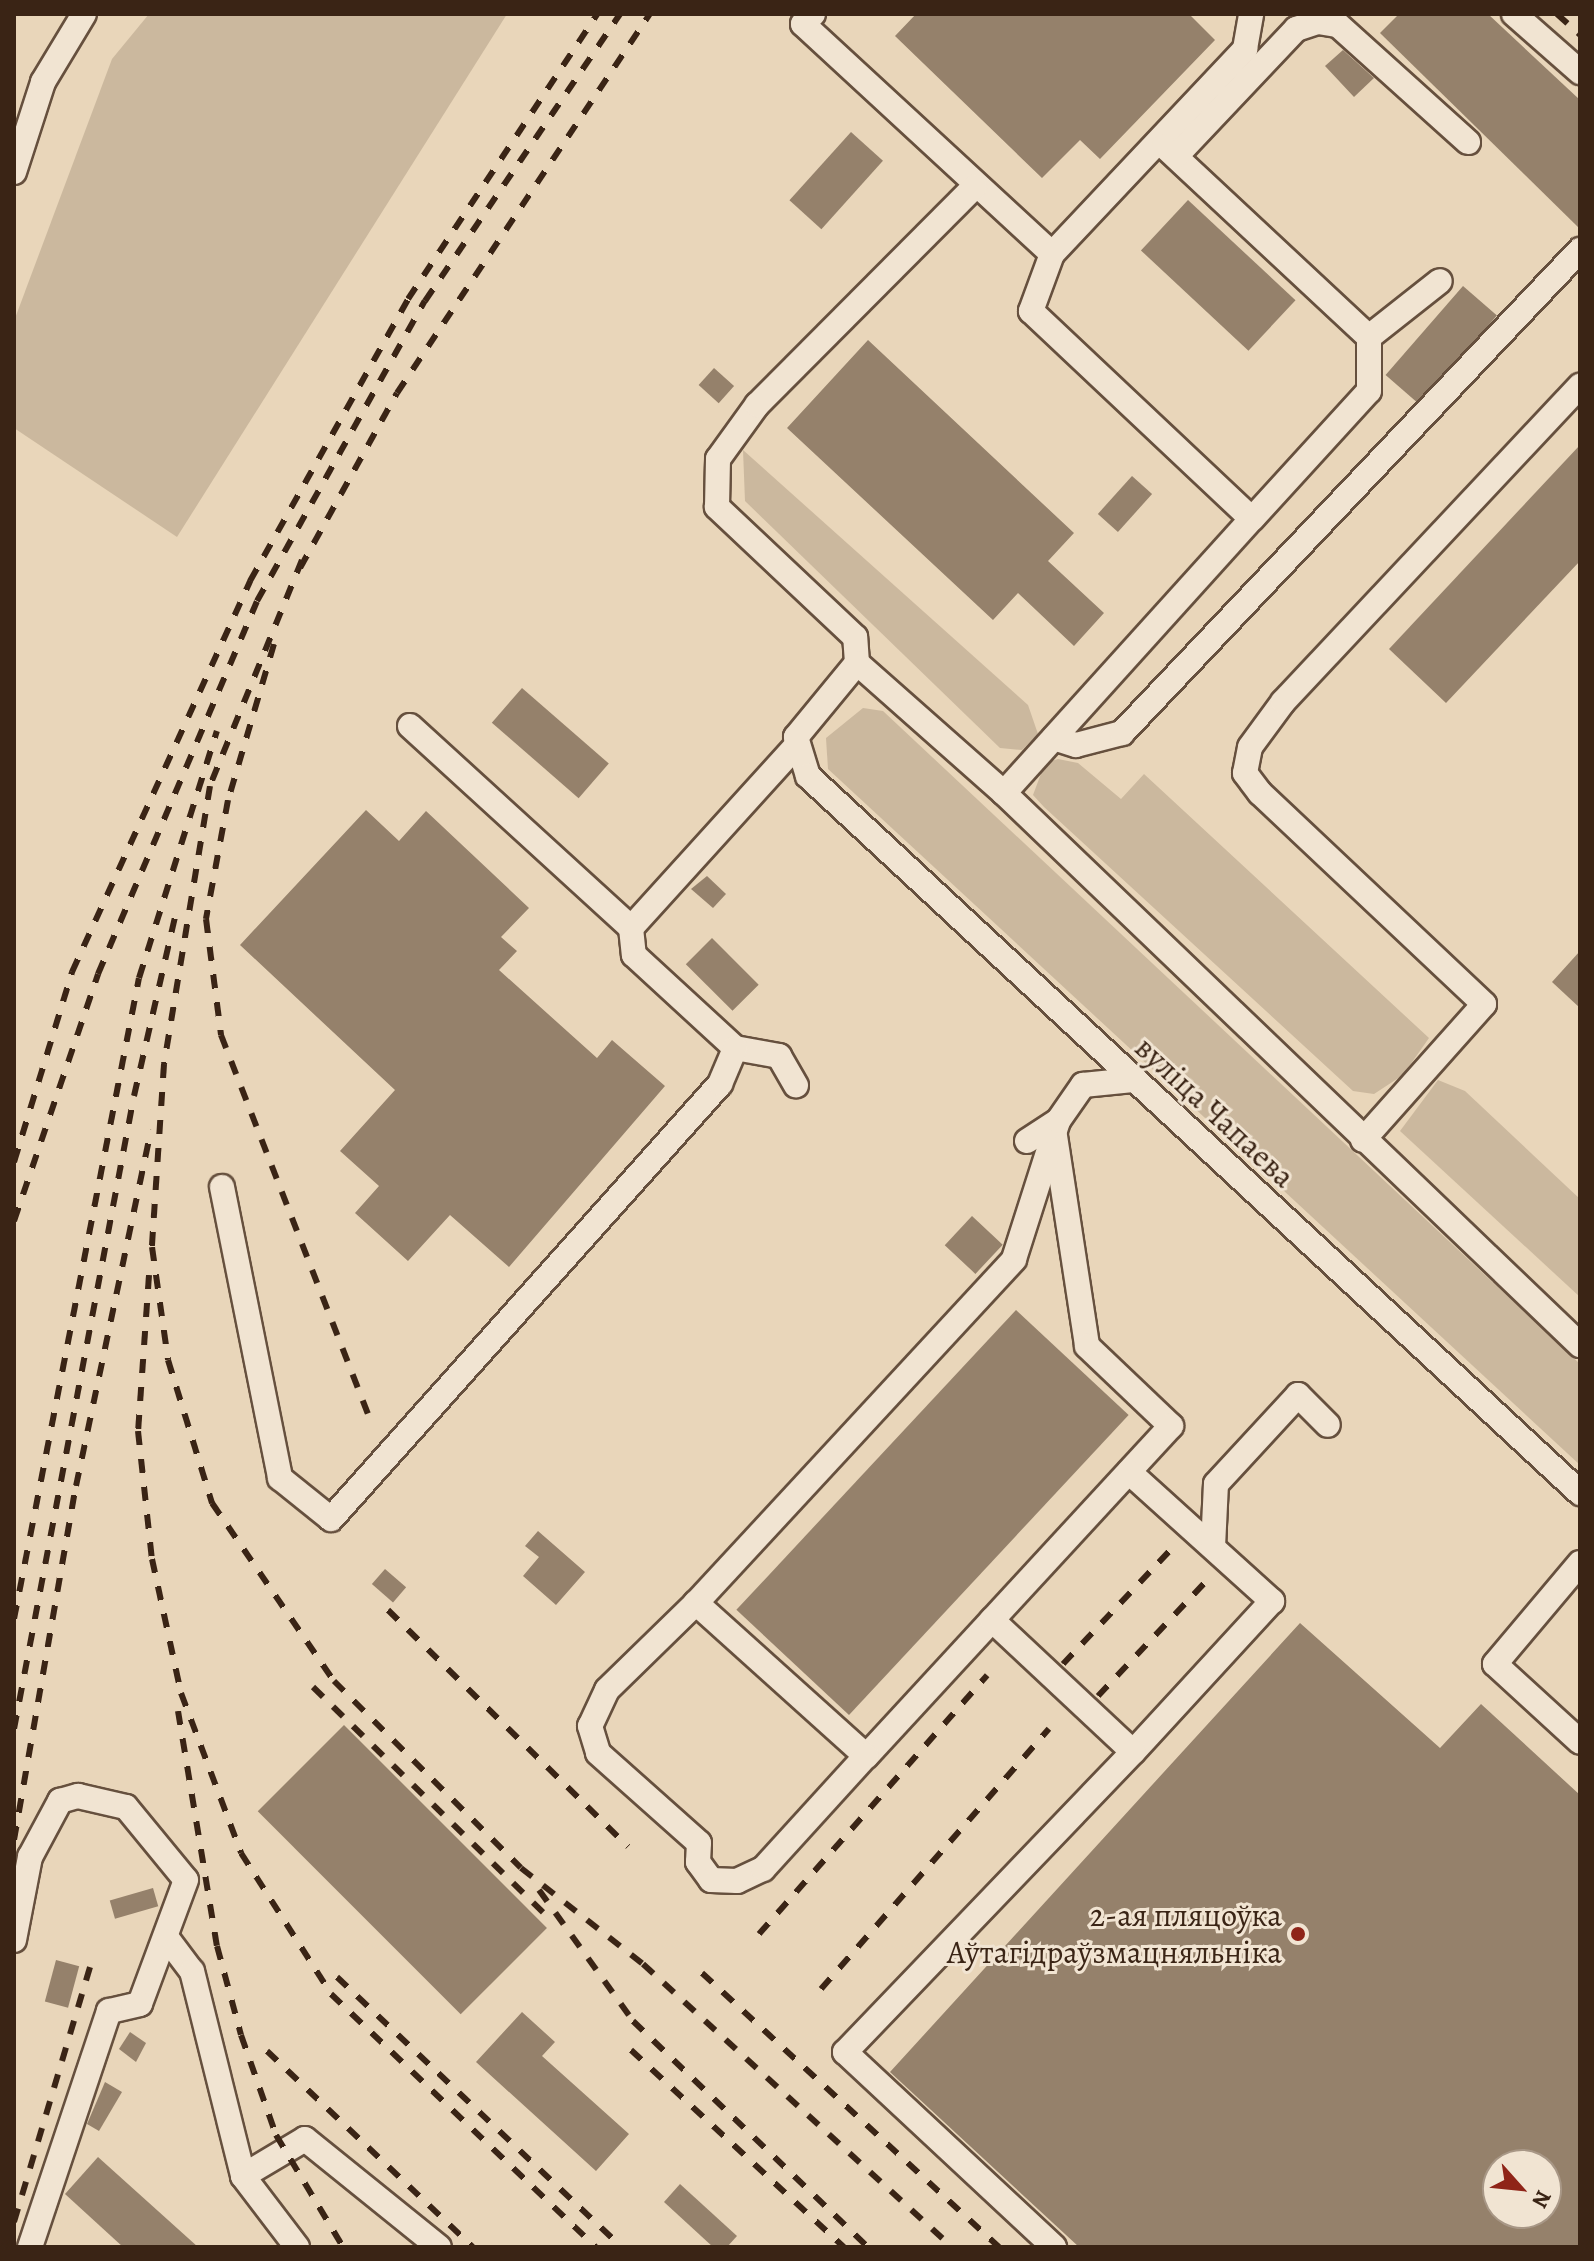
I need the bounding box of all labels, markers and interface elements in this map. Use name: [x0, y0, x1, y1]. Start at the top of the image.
street label: вуліца Чапаева: [1127, 1028, 1303, 1196]
place label: 2-ая пляцоўка Аўтагідраўзмацняльніка: [947, 1897, 1282, 1972]
marker: 2-ая пляцоўка Аўтагідраўзмацняльніка: [1289, 1925, 1307, 1943]
north arrow: [1482, 2149, 1562, 2229]
text: N: [1525, 2185, 1559, 2213]

